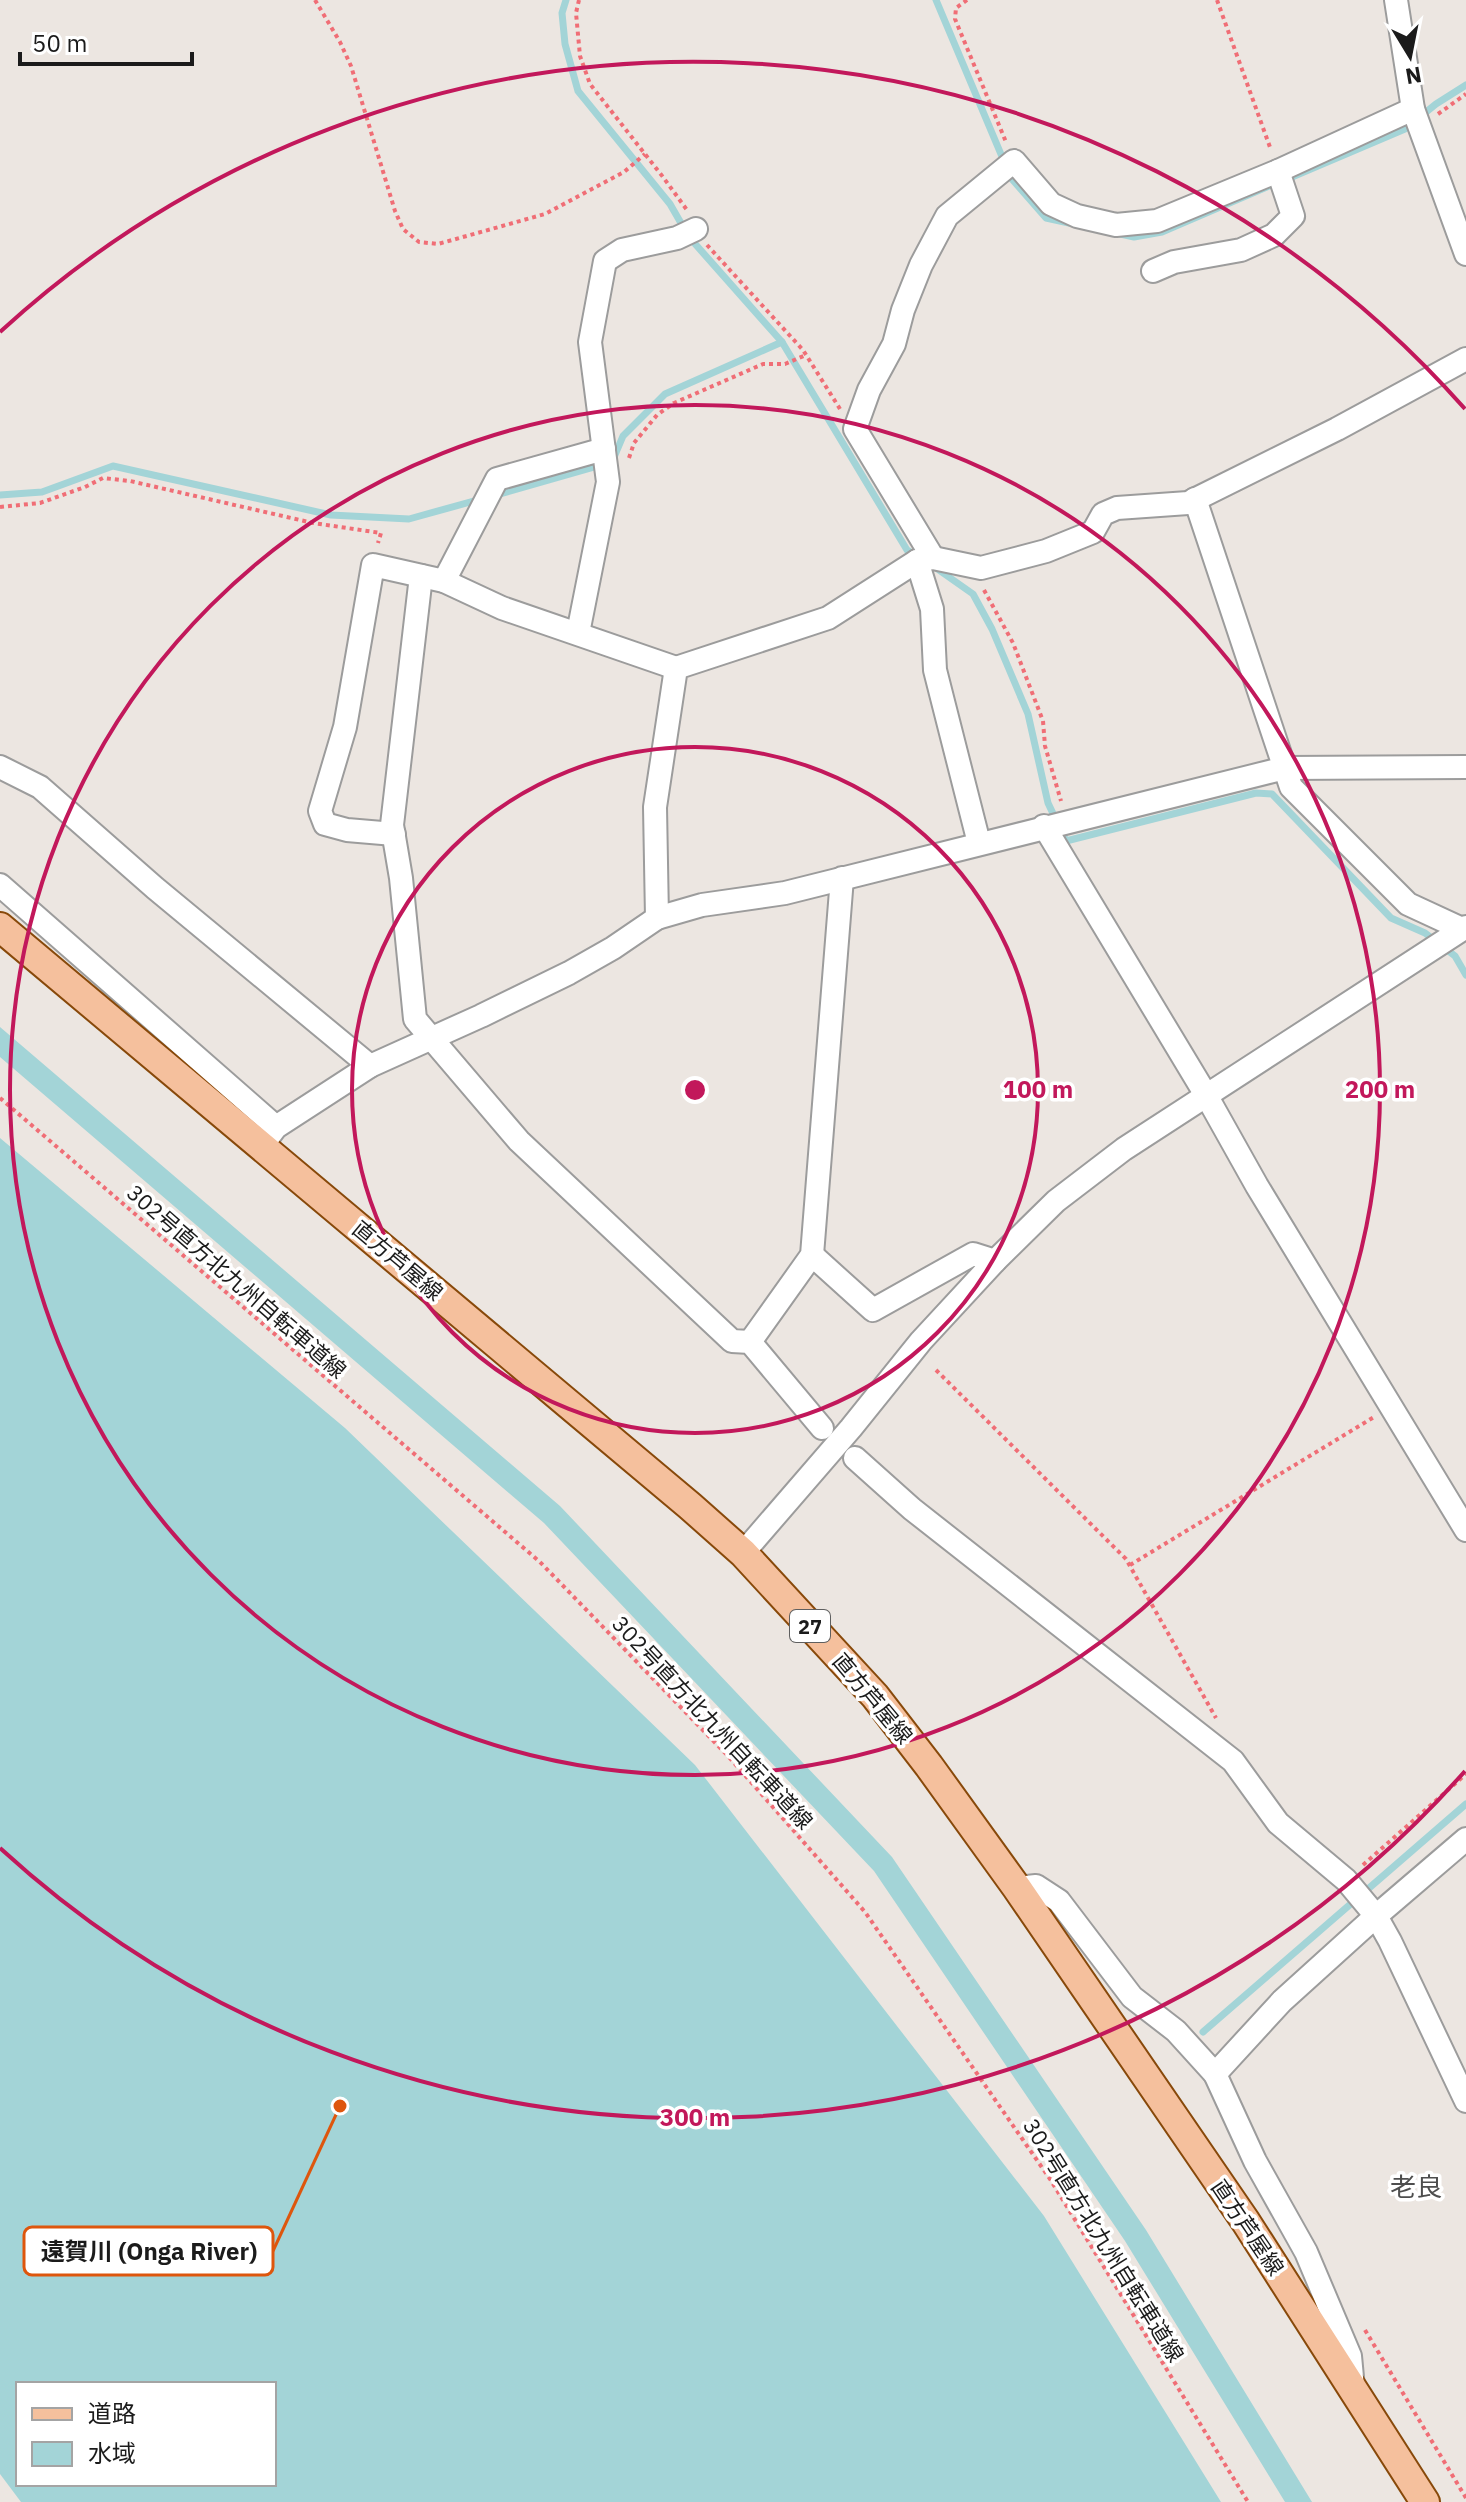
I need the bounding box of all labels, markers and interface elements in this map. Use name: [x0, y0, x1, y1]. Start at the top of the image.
scale bar: [20, 16, 192, 66]
north arrow: [1370, 16, 1450, 96]
text: 50 m: [32, 27, 87, 59]
text: N: [1403, 61, 1424, 92]
text: 100 m: [1003, 1073, 1073, 1105]
text: 200 m: [1345, 1073, 1415, 1105]
centre of rings: [681, 1076, 709, 1104]
street label: 302号直方北九州自転車道線: [121, 1178, 353, 1384]
street label: 直方芦屋線: [347, 1214, 449, 1306]
street label: 302号直方北九州自転車道線: [606, 1609, 820, 1835]
road number: 27: [790, 1610, 830, 1642]
street label: 直方芦屋線: [827, 1647, 919, 1749]
text: 300 m: [660, 2101, 730, 2133]
street label: 302号直方北九州自転車道線: [1017, 2113, 1191, 2367]
district label: 老良: [1390, 2169, 1442, 2203]
street label: 直方芦屋線: [1205, 2173, 1291, 2281]
callout: 遠賀川 (Onga River): [24, 2227, 273, 2275]
text: 遠賀川 (Onga River): [41, 2235, 257, 2267]
legend: [16, 2382, 276, 2486]
text: 道路: [88, 2397, 136, 2429]
text: 水域: [88, 2437, 136, 2469]

